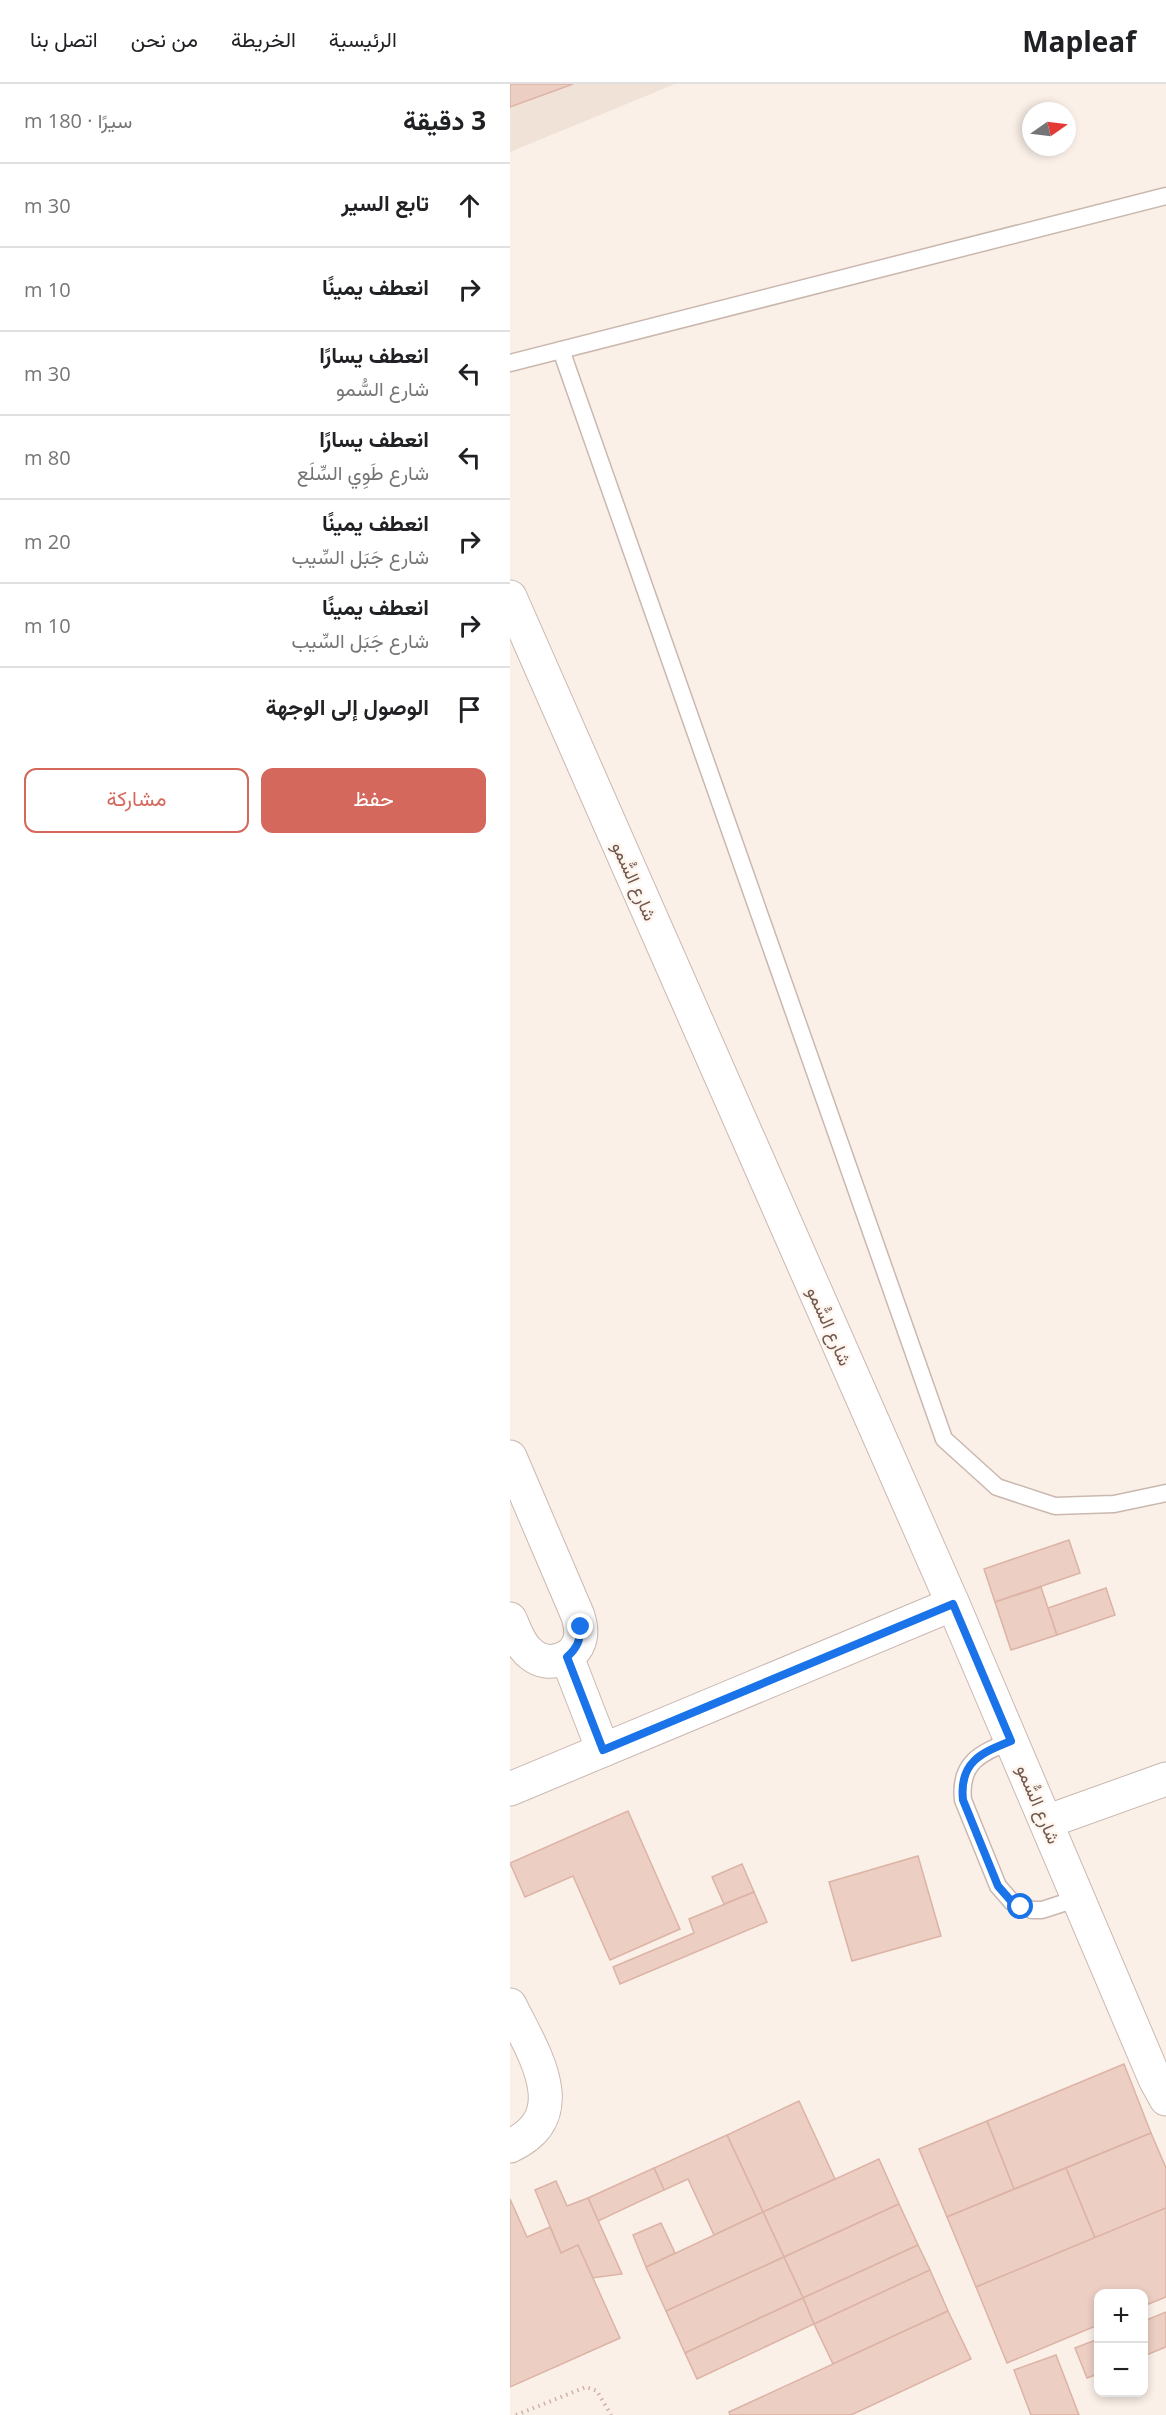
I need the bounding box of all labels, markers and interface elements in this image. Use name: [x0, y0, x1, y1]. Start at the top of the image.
text: Mapleaf: [1022, 22, 1136, 60]
text: اتصل بنا: [30, 25, 98, 53]
text: من نحن: [131, 25, 198, 53]
text: الخريطة: [231, 25, 296, 53]
text: الرئيسية: [329, 25, 397, 53]
text: 3 دقيقة: [403, 102, 486, 138]
north arrow: [1022, 102, 1076, 156]
text: سيرًا · 180 m: [24, 107, 132, 134]
text: تابع السير: [341, 187, 429, 217]
icon: ahead: [453, 189, 486, 222]
text: 30 m: [24, 192, 71, 219]
text: انعطف يمينًا: [322, 271, 429, 301]
icon: right: [453, 273, 486, 306]
text: 10 m: [24, 276, 71, 303]
text: انعطف يسارًا: [319, 339, 429, 369]
icon: left: [453, 357, 486, 390]
text: 30 m: [24, 360, 71, 387]
text: شارع السُّمو: [336, 375, 429, 402]
text: انعطف يسارًا: [319, 423, 429, 453]
icon: left: [453, 441, 486, 474]
text: 80 m: [24, 444, 71, 471]
text: شارع طَوِي السِّلَع: [297, 459, 429, 486]
text: انعطف يمينًا: [322, 507, 429, 537]
icon: right: [453, 525, 486, 558]
text: 20 m: [24, 528, 71, 555]
text: شارع جَبَل السِّيب: [292, 543, 429, 570]
text: انعطف يمينًا: [322, 591, 429, 621]
icon: right: [453, 609, 486, 642]
text: 10 m: [24, 612, 71, 639]
text: شارع جَبَل السِّيب: [292, 627, 429, 654]
text: الوصول إلى الوجهة: [265, 691, 429, 721]
icon: arrive: [453, 693, 486, 726]
button: مشاركة: [24, 768, 249, 833]
button: حفظ: [261, 768, 486, 833]
street label: شارع السُّمو: [606, 838, 663, 925]
street label: شارع السُّمو: [801, 1283, 858, 1370]
route end: [567, 1613, 593, 1639]
street label: شارع السُّمو: [1011, 1761, 1066, 1848]
route start: [1007, 1893, 1033, 1919]
map controls: [1094, 2289, 1148, 2397]
button: +: [1094, 2289, 1148, 2343]
button: −: [1094, 2343, 1148, 2397]

